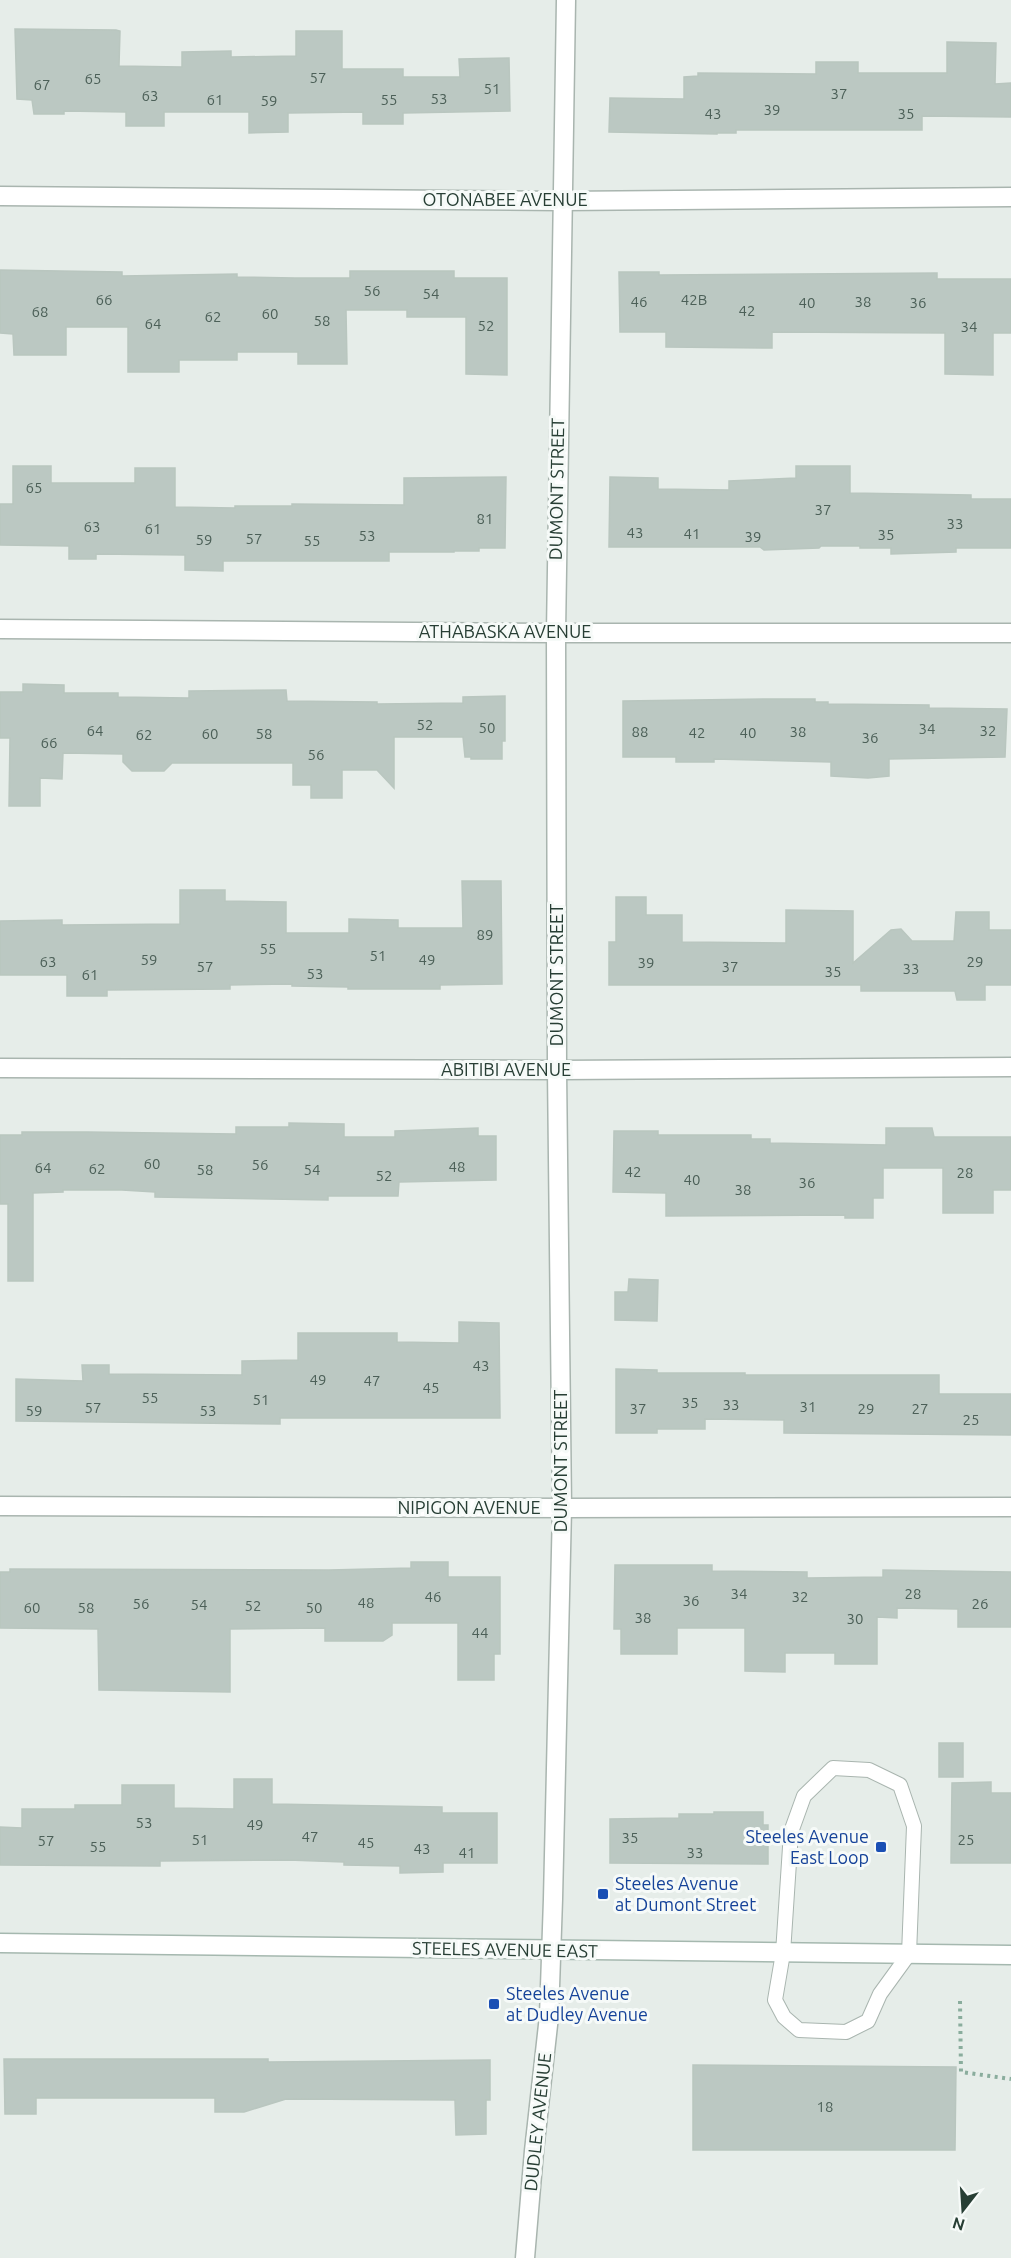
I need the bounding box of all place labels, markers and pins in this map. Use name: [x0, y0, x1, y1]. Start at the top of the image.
place label: Steeles Avenue East Loop: [745, 1826, 869, 1867]
marker: Steeles Avenue East Loop: [874, 1840, 888, 1854]
place label: Steeles Avenue at Dumont Street: [615, 1873, 756, 1914]
marker: Steeles Avenue at Dumont Street: [596, 1887, 610, 1901]
place label: Steeles Avenue at Dudley Avenue: [506, 1983, 648, 2024]
marker: Steeles Avenue at Dudley Avenue: [487, 1997, 501, 2011]

